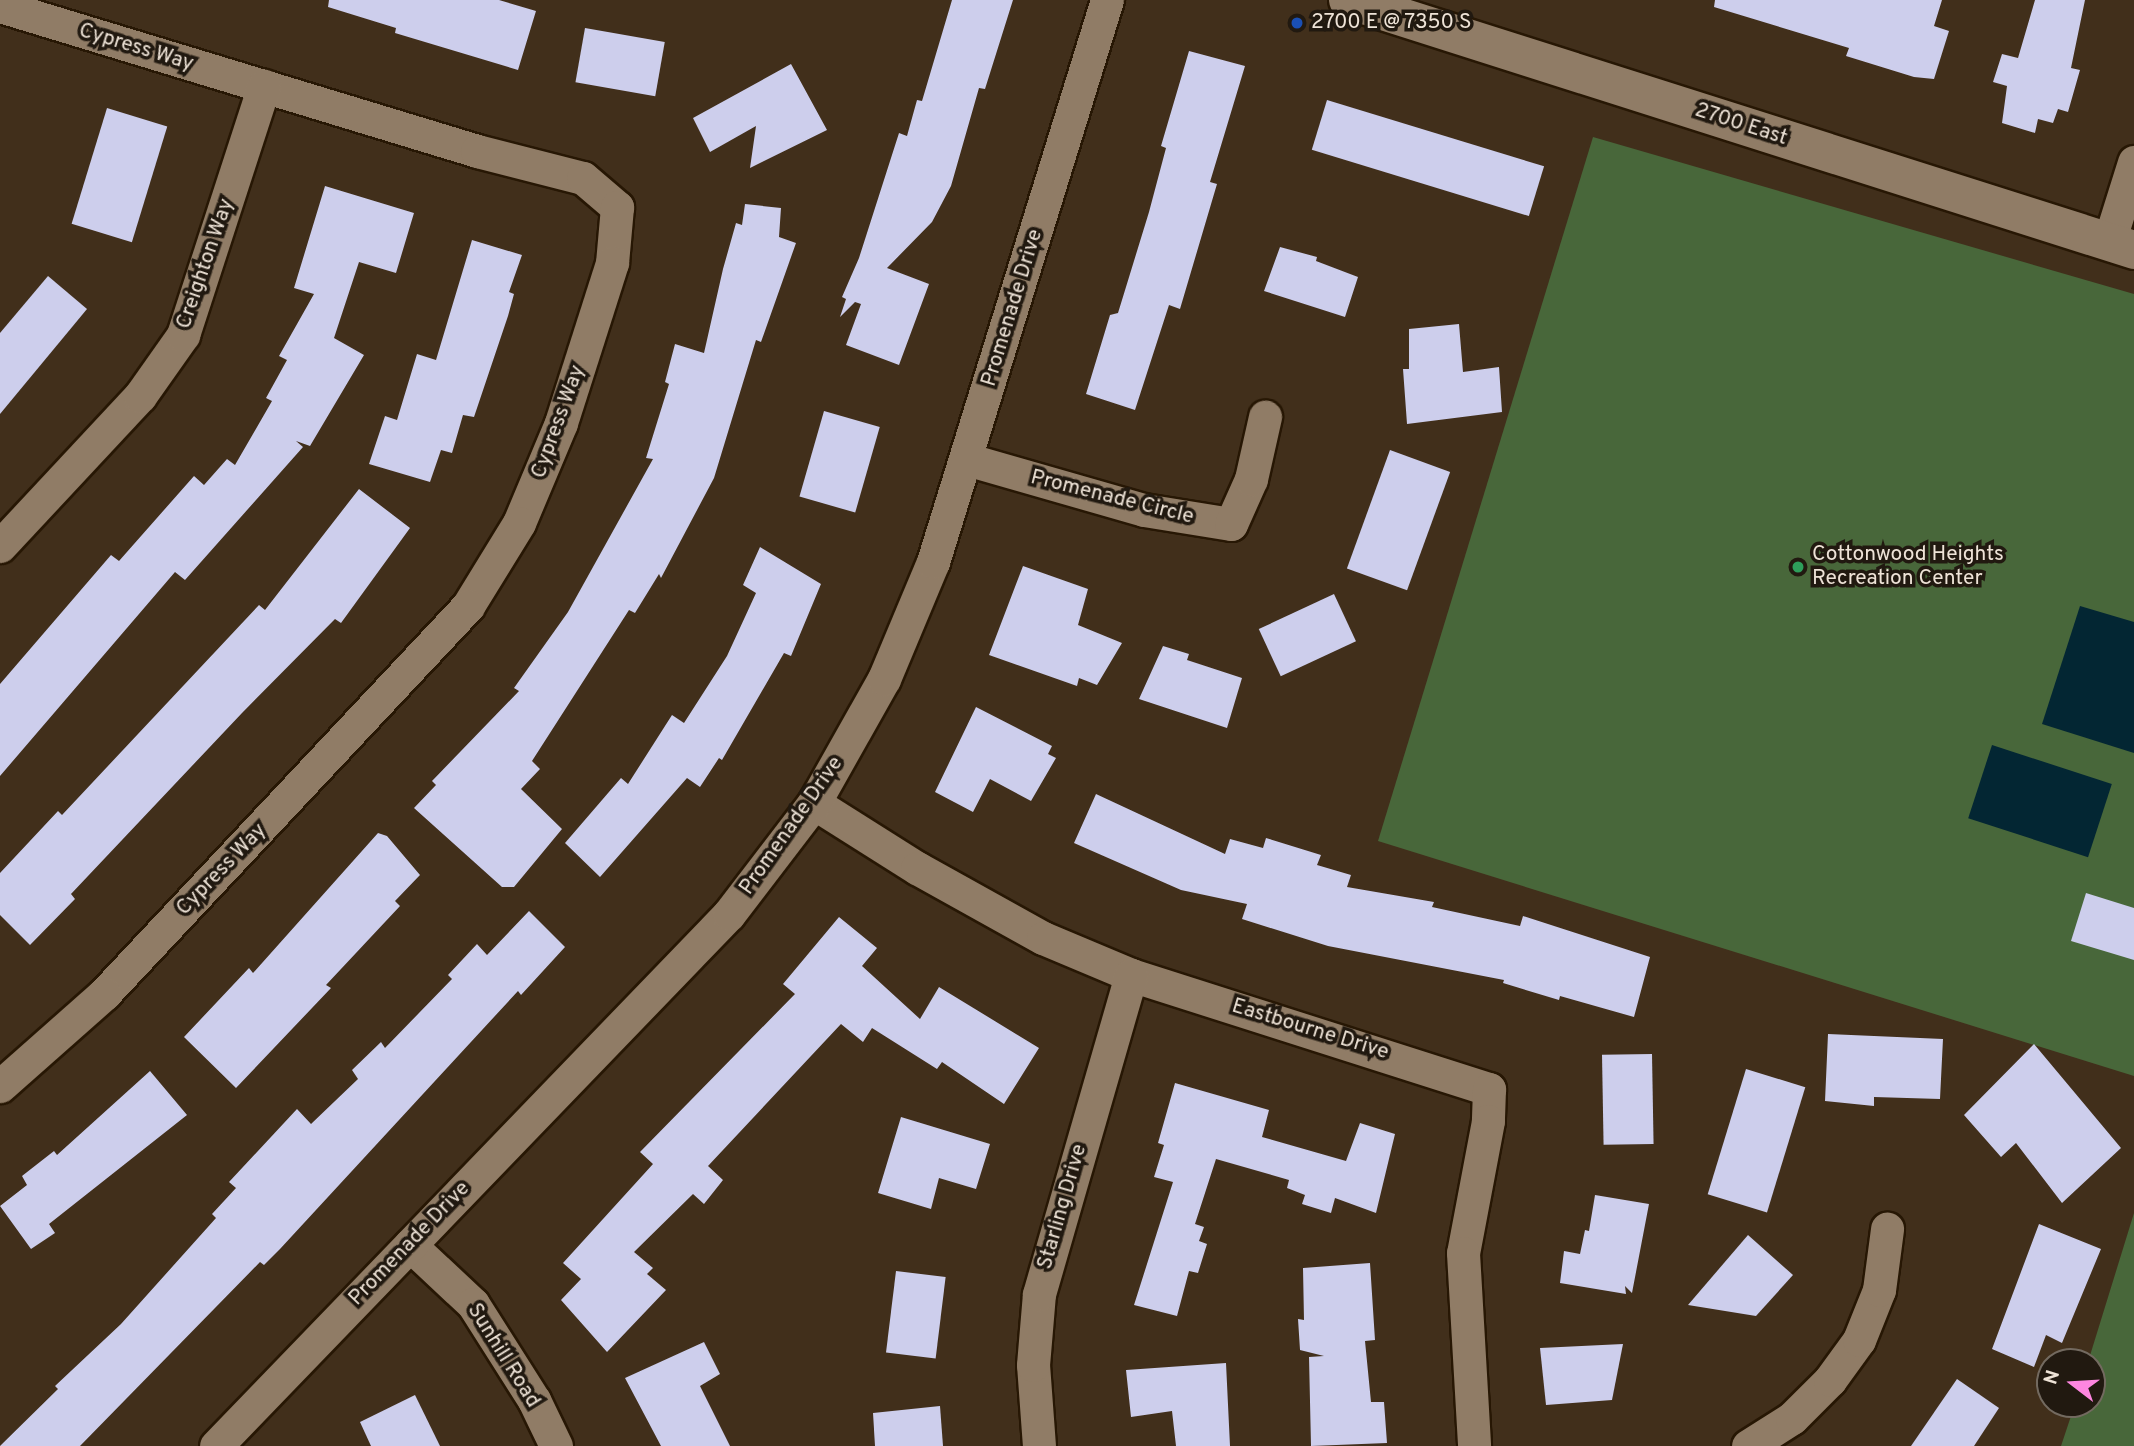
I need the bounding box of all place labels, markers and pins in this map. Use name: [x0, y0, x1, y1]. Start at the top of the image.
place label: 2700 E @ 7350 S: [1311, 10, 1472, 36]
marker: 2700 E @ 7350 S: [1289, 15, 1305, 31]
place label: Cottonwood Heights Recreation Center: [1812, 542, 2004, 592]
marker: Cottonwood Heights Recreation Center: [1790, 559, 1806, 575]

